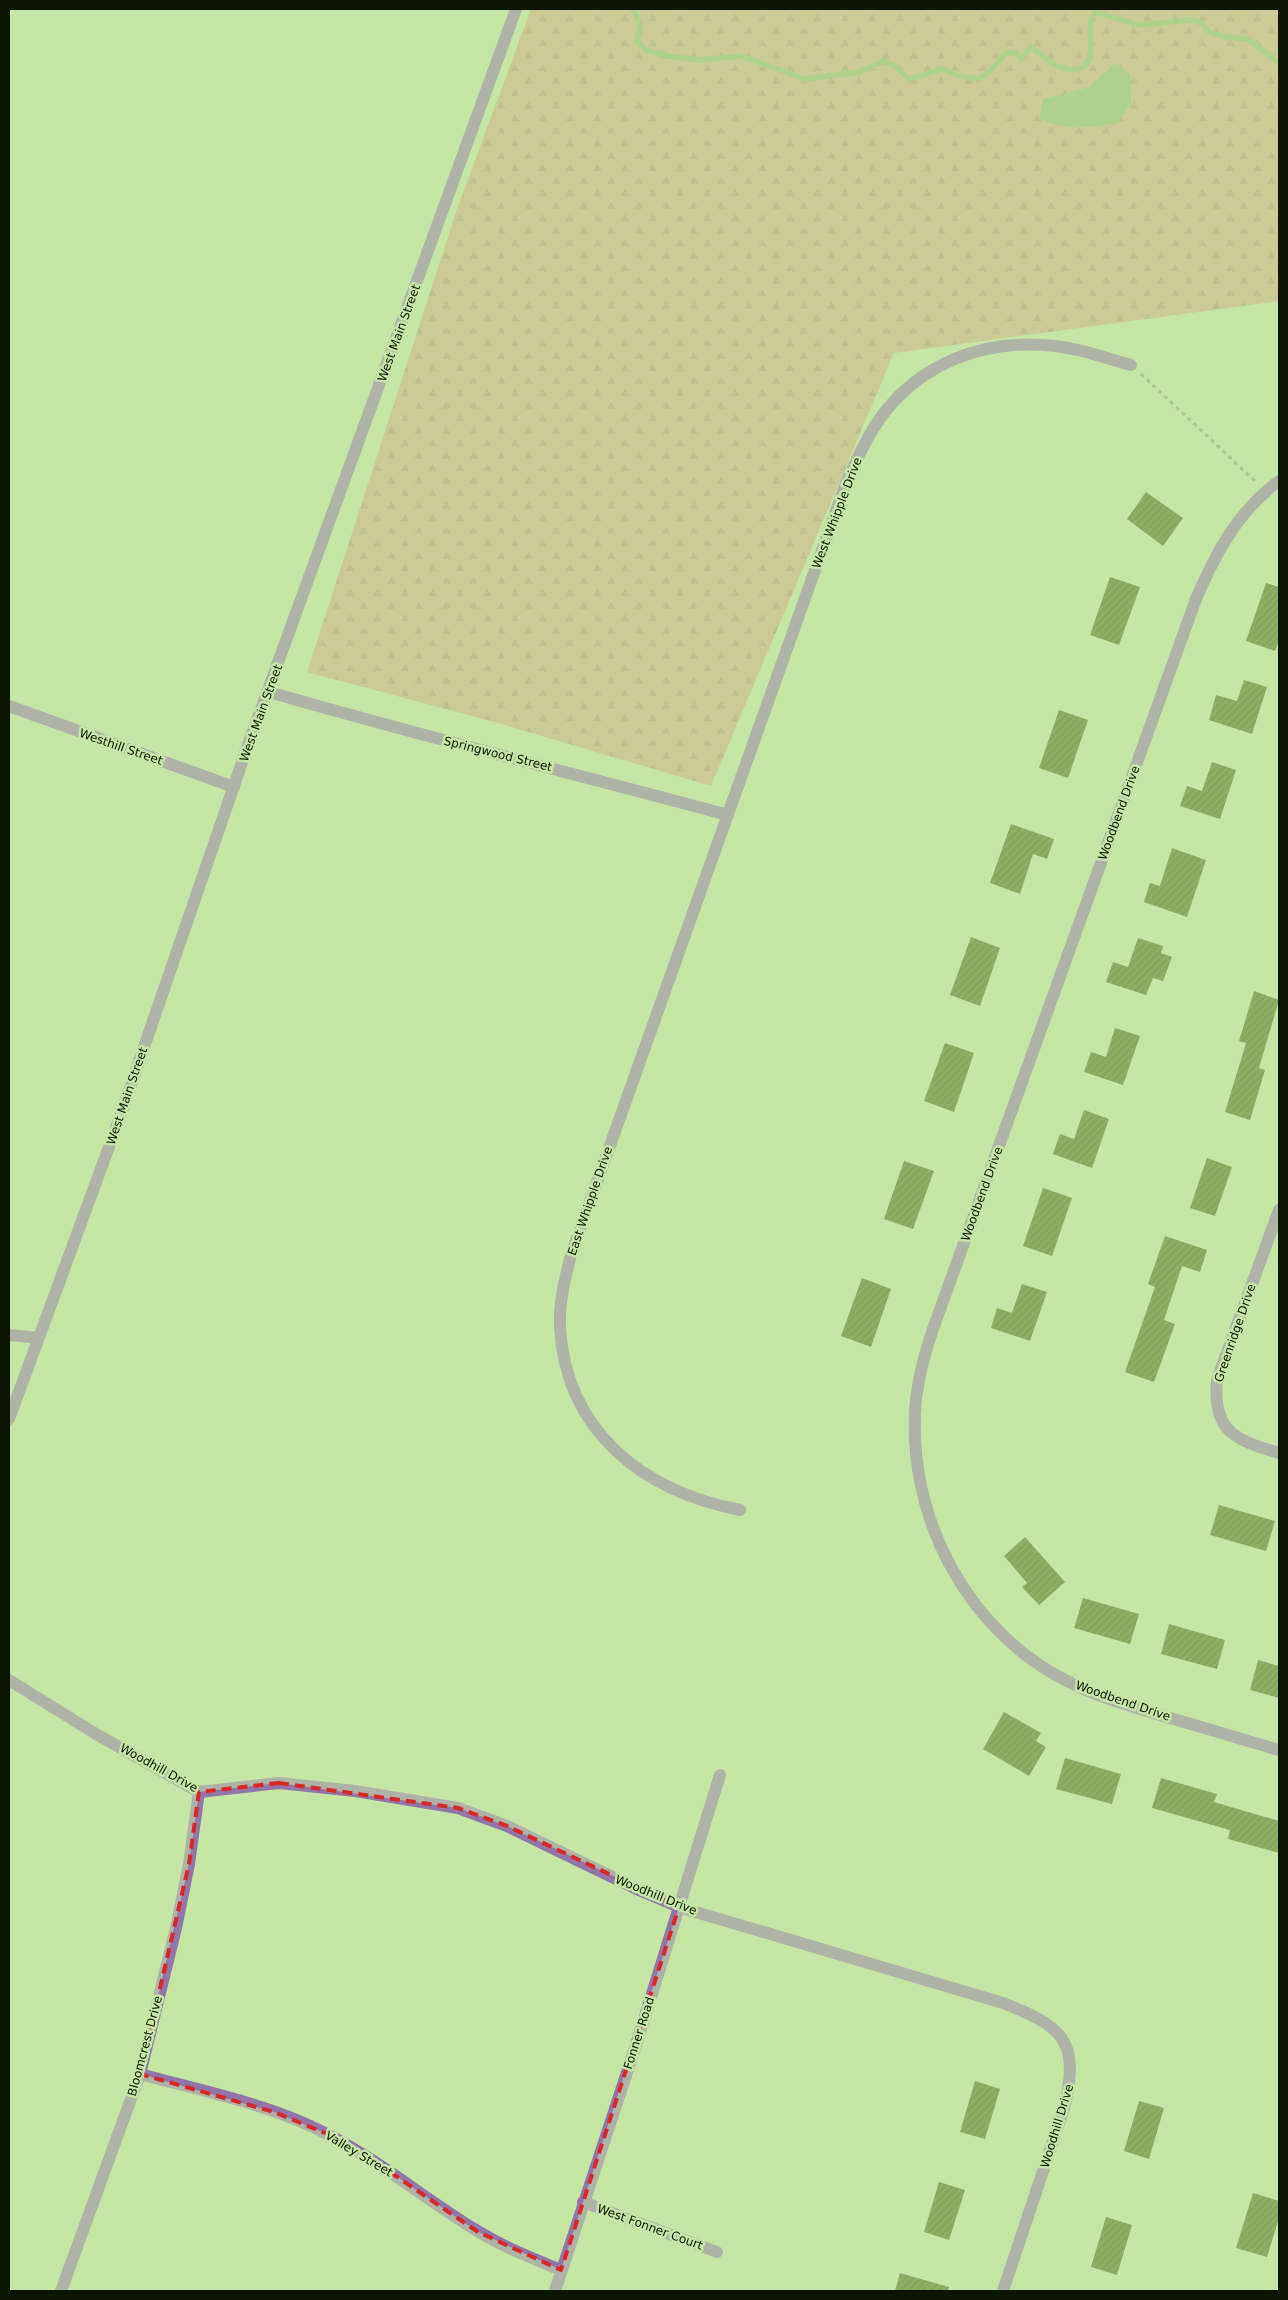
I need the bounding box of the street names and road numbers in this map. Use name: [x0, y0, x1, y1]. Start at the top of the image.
street label: West Main Street: [375, 282, 423, 383]
street label: West Whipple Drive: [809, 455, 865, 571]
street label: West Main Street: [237, 662, 285, 763]
street label: Westhill Street: [77, 726, 165, 768]
street label: Springwood Street: [442, 734, 554, 774]
street label: Woodbend Drive: [1095, 764, 1143, 862]
street label: West Main Street: [104, 1045, 150, 1147]
street label: East Whipple Drive: [565, 1145, 615, 1257]
street label: Woodbend Drive: [958, 1145, 1006, 1243]
street label: Greenridge Drive: [1212, 1282, 1258, 1384]
street label: Woodbend Drive: [1074, 1678, 1172, 1724]
street label: Woodhill Drive: [118, 1741, 200, 1795]
street label: Woodhill Drive: [613, 1872, 699, 1918]
street label: Bloomcrest Drive: [125, 1994, 165, 2098]
street label: Fonner Road: [621, 1995, 657, 2071]
street label: Woodhill Drive: [1038, 2082, 1076, 2170]
street label: Valley Street: [323, 2128, 395, 2180]
street label: West Fonner Court: [595, 2201, 705, 2253]

